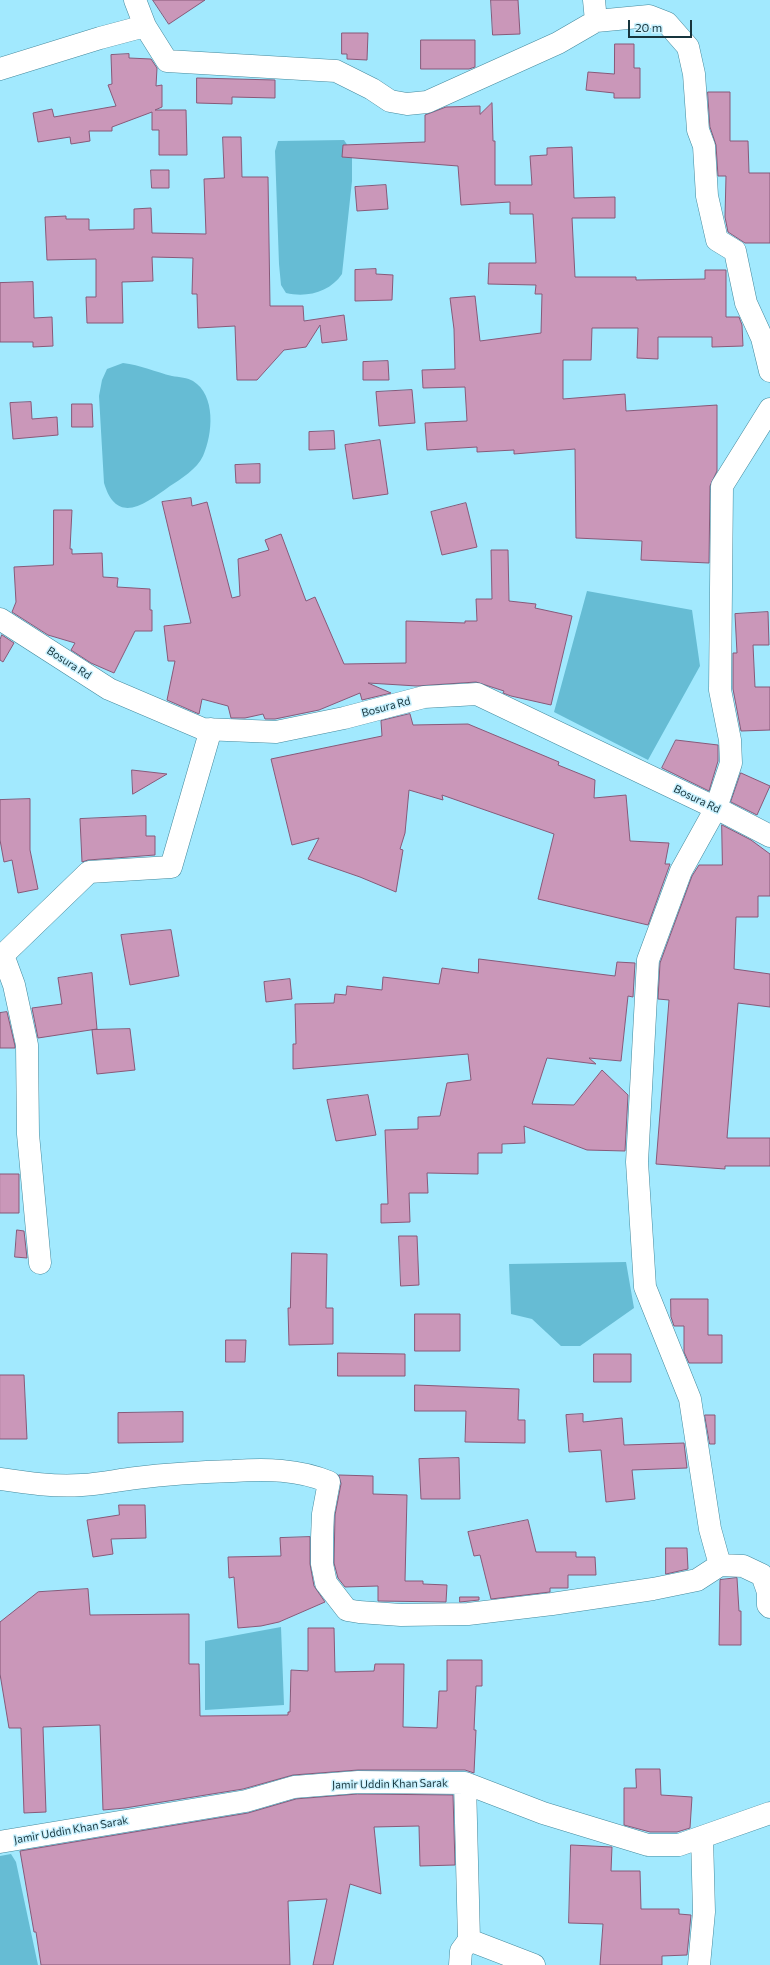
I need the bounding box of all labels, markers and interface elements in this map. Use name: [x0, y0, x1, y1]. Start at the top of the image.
scale bar: [630, 12, 694, 38]
text: 20 m: [635, 20, 662, 34]
street label: Bosura Rd: [44, 644, 94, 682]
street label: Bosura Rd: [360, 694, 412, 720]
street label: Bosura Rd: [672, 782, 722, 816]
street label: Jamir Uddin Khan Sarak: [332, 1776, 448, 1792]
street label: Jamir Uddin Khan Sarak: [13, 1813, 129, 1847]

